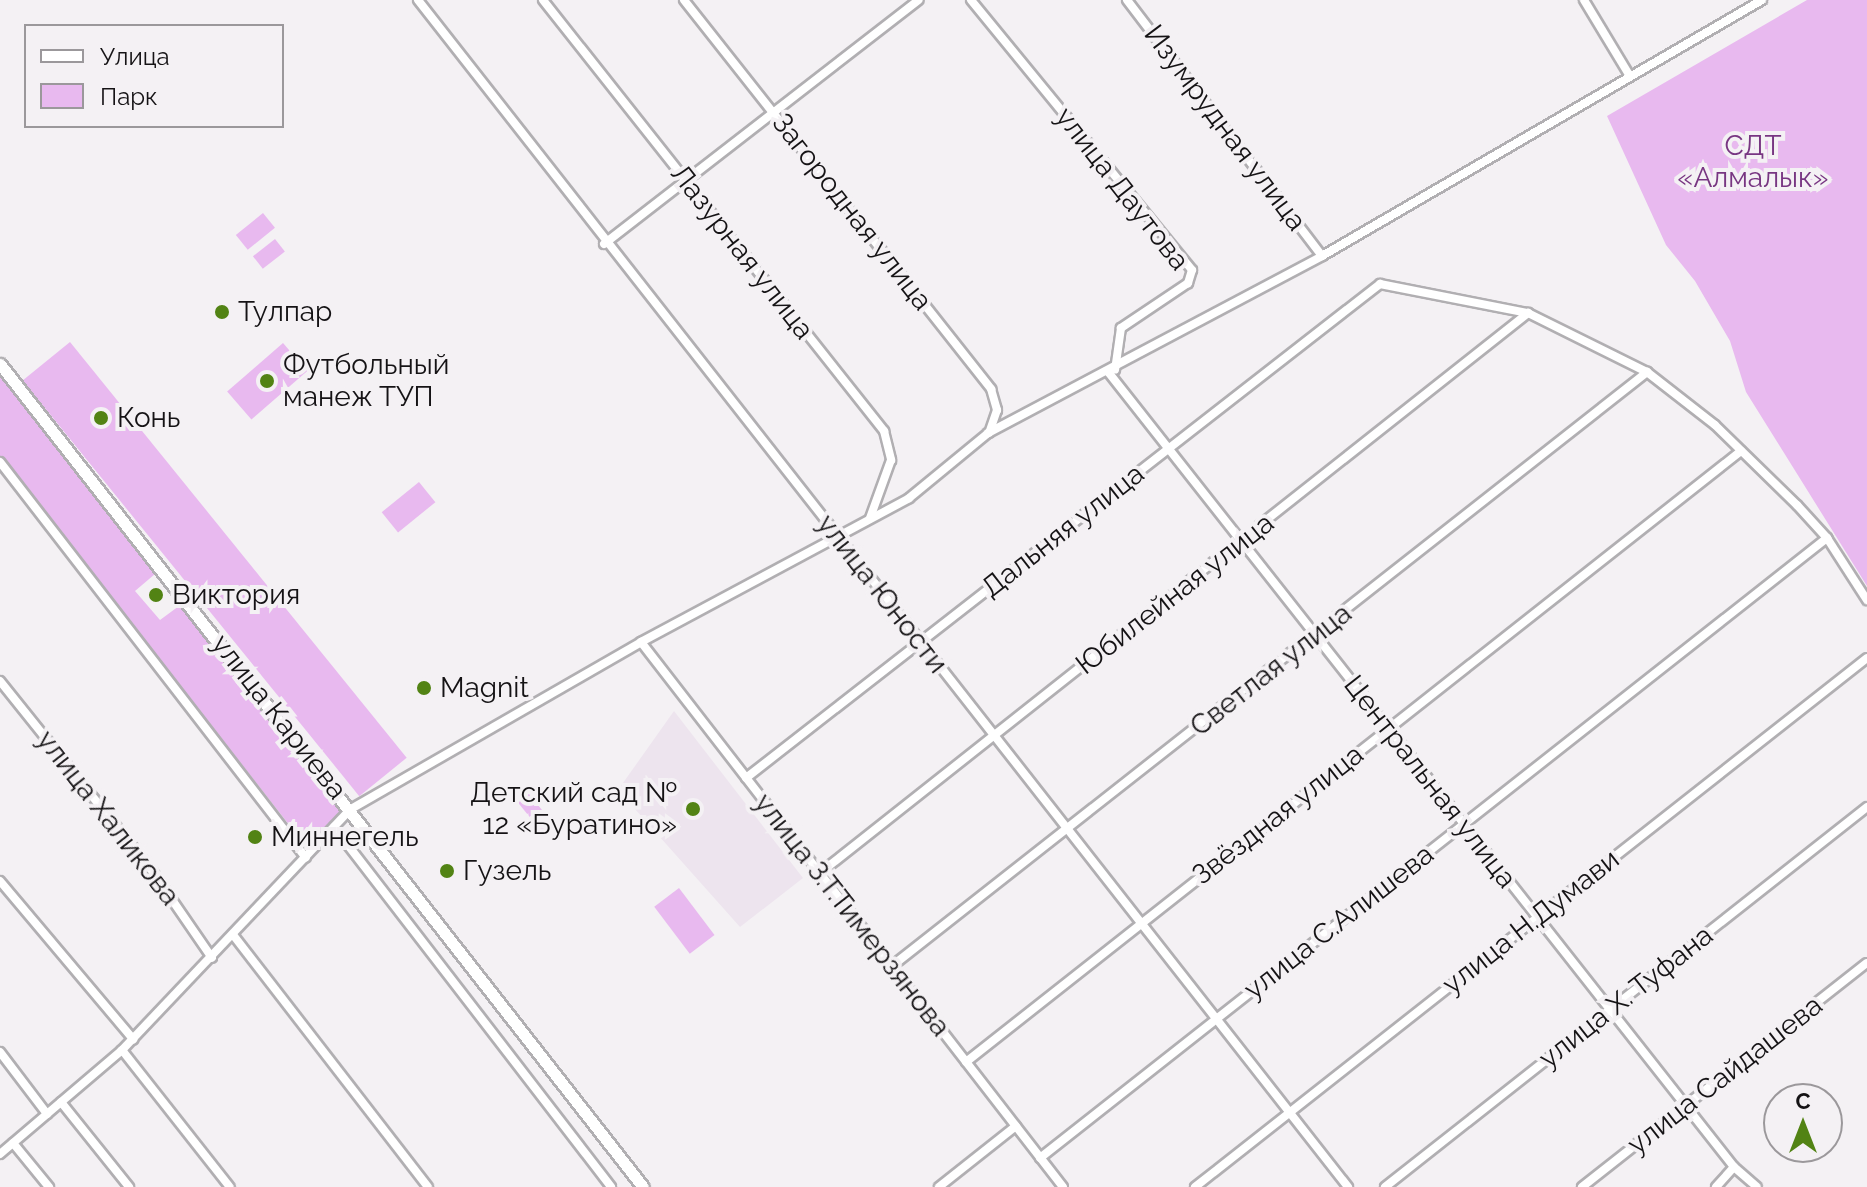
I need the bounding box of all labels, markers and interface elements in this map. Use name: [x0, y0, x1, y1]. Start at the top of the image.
street label: Изумрудная улица: [1136, 18, 1314, 238]
legend: [24, 24, 284, 128]
text: Улица: [100, 42, 170, 71]
text: Парк: [100, 82, 158, 111]
street label: улица Даутова: [1048, 101, 1196, 277]
street label: Загородная улица: [765, 107, 939, 317]
park label: СДТ «Алмалык»: [1677, 129, 1829, 195]
street label: Лазурная улица: [663, 158, 821, 346]
place label: Тулпар: [238, 295, 332, 329]
marker: Тулпар: [213, 303, 231, 321]
place label: Футбольный манеж ТУП: [283, 348, 449, 414]
marker: Футбольный манеж ТУП: [258, 372, 276, 390]
place label: Конь: [117, 401, 181, 435]
marker: Конь: [92, 409, 110, 427]
street label: Дальняя улица: [975, 457, 1151, 605]
street label: Юбилейная улица: [1069, 506, 1281, 682]
street label: улица Юности: [810, 508, 954, 680]
place label: Виктория: [172, 578, 300, 612]
marker: Виктория: [147, 586, 165, 604]
street label: Светлая улица: [1183, 596, 1359, 744]
street label: улица Кариева: [204, 628, 354, 806]
street label: Центральная улица: [1336, 669, 1524, 895]
place label: Magnit: [440, 671, 529, 705]
marker: Magnit: [415, 679, 433, 697]
street label: улица Халикова: [29, 724, 187, 912]
street label: Звёздная улица: [1186, 738, 1370, 892]
place label: Детский сад № 12 «Буратино»: [470, 776, 677, 842]
street label: улица З.Т.Тимерзянова: [747, 787, 957, 1043]
marker: Детский сад № 12 «Буратино»: [684, 800, 702, 818]
place label: Миннегель: [271, 820, 419, 854]
marker: Миннегель: [246, 828, 264, 846]
street label: улица С.Алишева: [1237, 838, 1441, 1006]
street label: улица Н.Думави: [1436, 843, 1626, 1001]
place label: Гузель: [463, 854, 552, 888]
marker: Гузель: [438, 862, 456, 880]
street label: улица Х. Туфана: [1532, 918, 1720, 1076]
street label: улица Сайдашева: [1621, 989, 1829, 1161]
north arrow: [1763, 1083, 1843, 1163]

